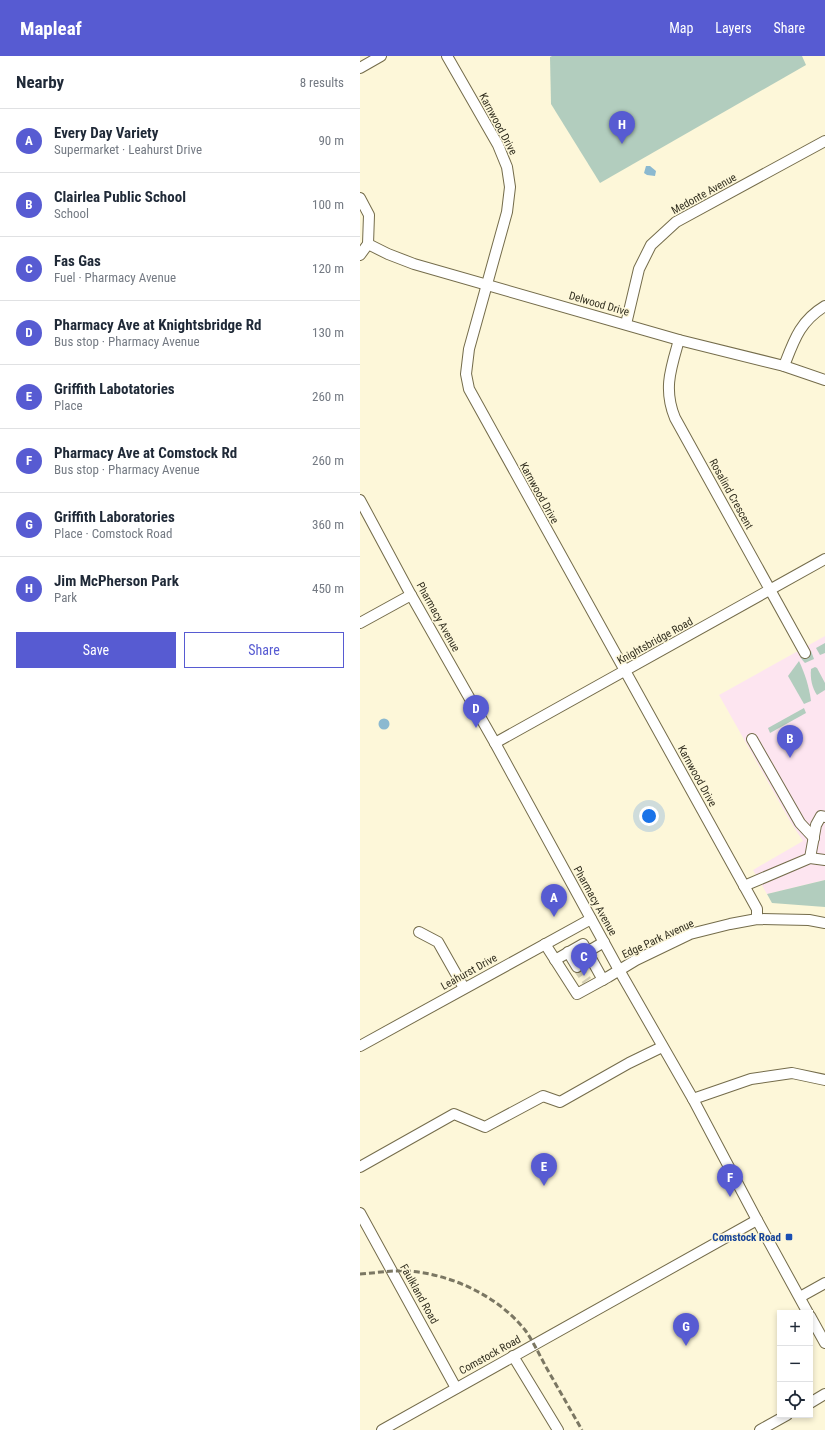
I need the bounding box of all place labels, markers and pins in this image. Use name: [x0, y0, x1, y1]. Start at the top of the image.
pin: H: [609, 111, 635, 144]
pin: D: [463, 695, 489, 728]
pin: B: [777, 725, 803, 758]
pin: A: [541, 884, 567, 917]
pin: C: [571, 943, 597, 976]
pin: E: [531, 1153, 557, 1186]
pin: F: [717, 1164, 743, 1197]
place label: Comstock Road: [712, 1231, 781, 1244]
marker: Comstock Road: [784, 1232, 794, 1242]
pin: G: [673, 1313, 699, 1346]

